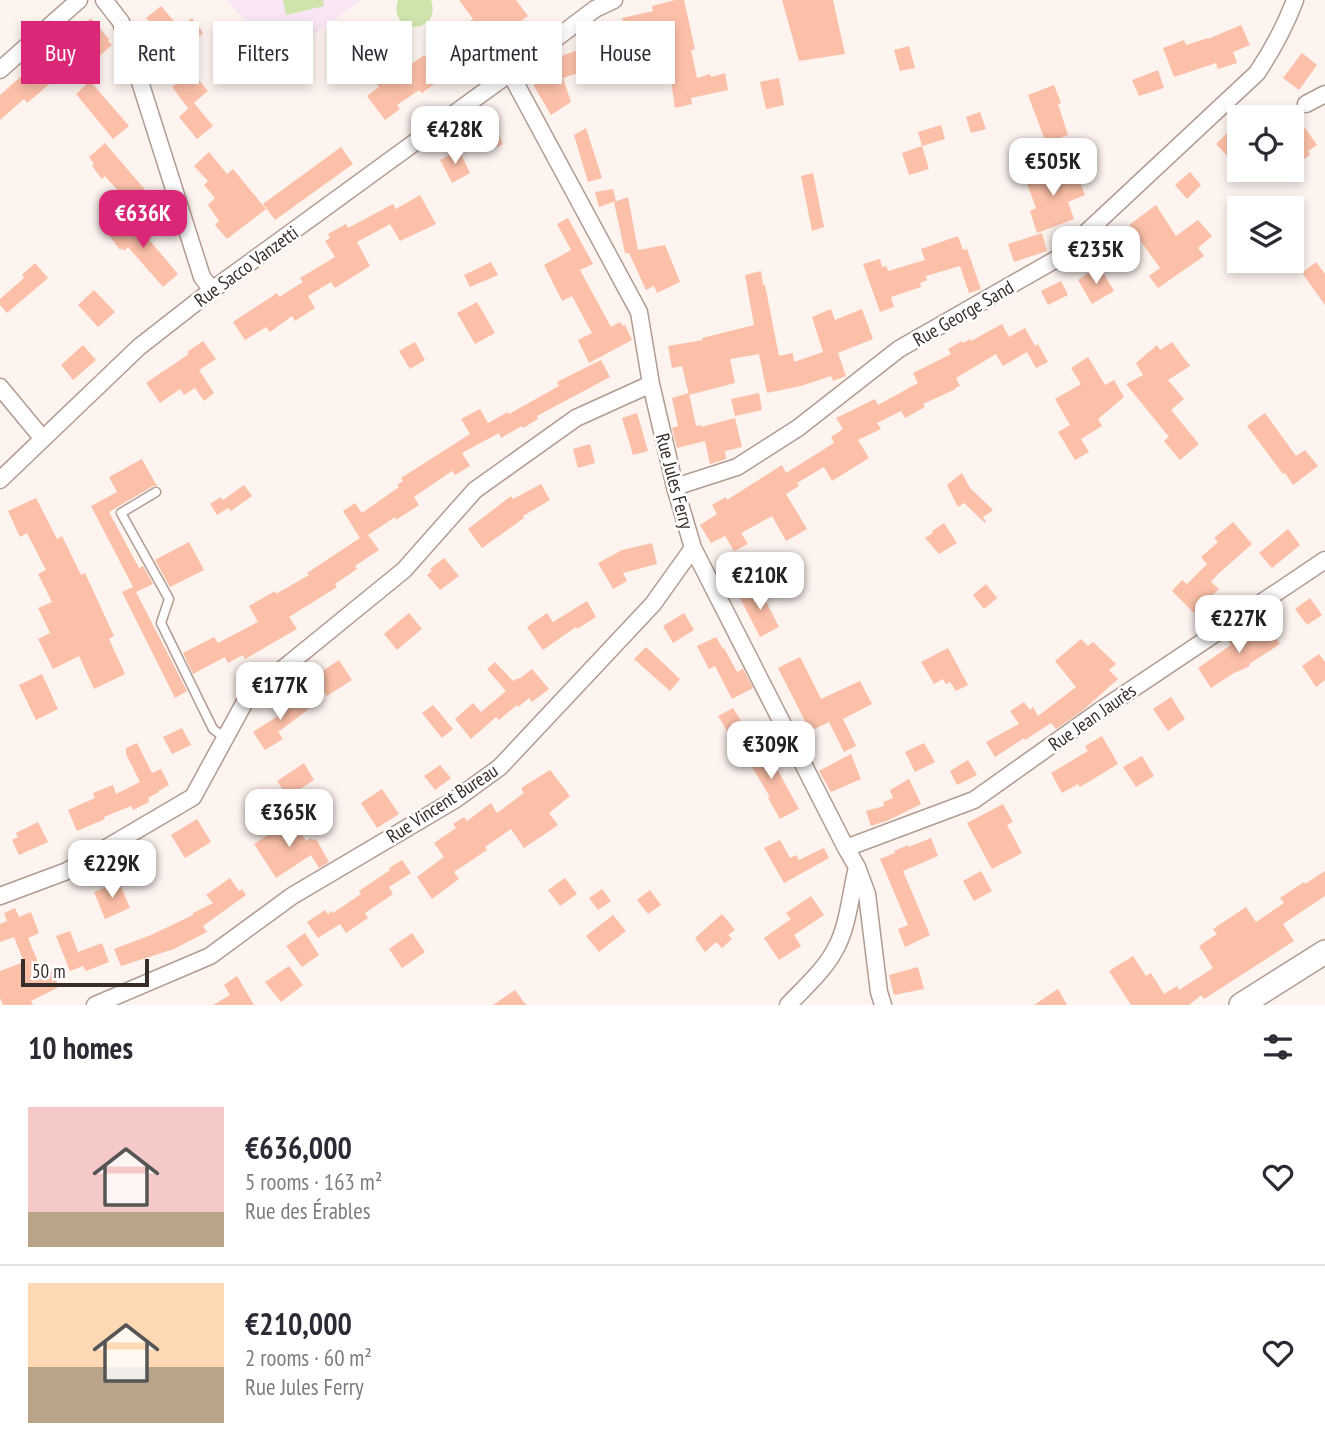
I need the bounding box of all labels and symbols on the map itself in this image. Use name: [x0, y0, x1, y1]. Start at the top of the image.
pin: €428K: [406, 106, 504, 166]
pin: €505K: [1004, 138, 1102, 198]
pin: €636K: [94, 190, 192, 250]
street label: Rue Sacco Vanzetti: [189, 220, 303, 312]
pin: €235K: [1047, 226, 1145, 286]
street label: Rue George Sand: [908, 275, 1018, 351]
street label: Rue Jules Ferry: [651, 431, 699, 532]
pin: €210K: [711, 552, 809, 612]
pin: €227K: [1190, 596, 1288, 655]
pin: €177K: [231, 662, 329, 722]
street label: Rue Jean Jaurès: [1044, 678, 1140, 756]
pin: €309K: [722, 722, 820, 781]
street label: Rue Vincent Bureau: [382, 758, 502, 848]
pin: €365K: [240, 790, 338, 849]
pin: €229K: [63, 841, 161, 900]
scale bar: [21, 956, 149, 988]

